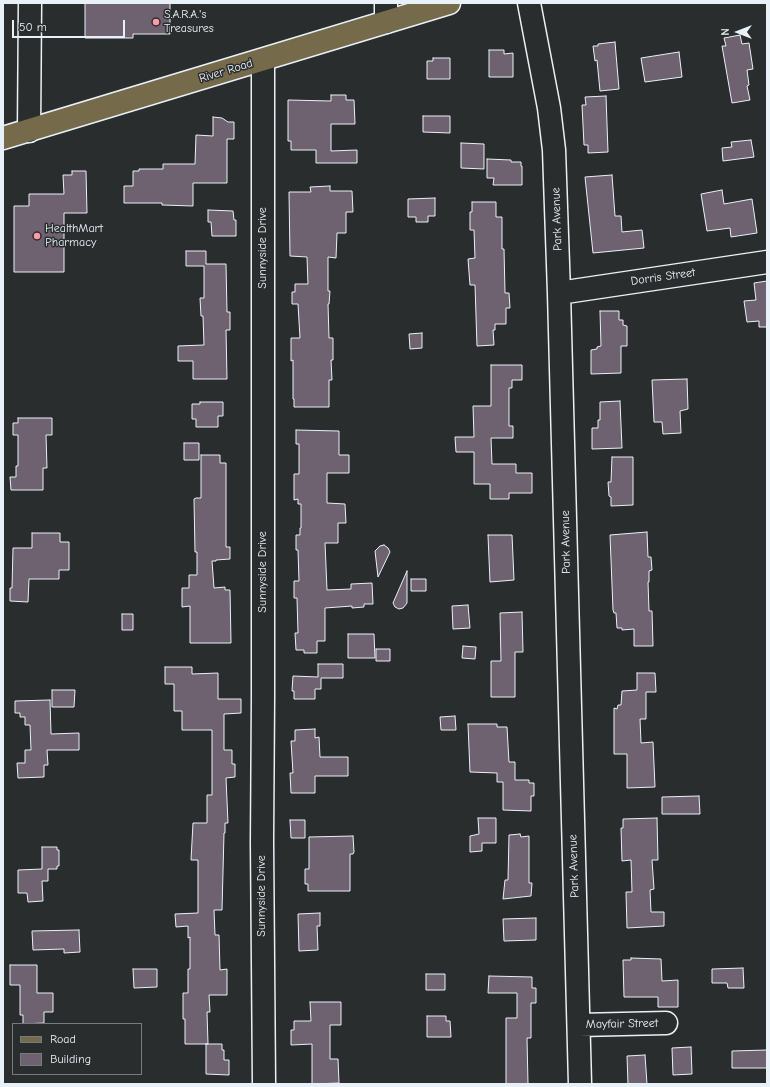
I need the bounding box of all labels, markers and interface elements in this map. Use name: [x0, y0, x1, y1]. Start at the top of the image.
place label: S.A.R.A.'s Treasures: [164, 8, 214, 36]
scale bar: [14, 12, 127, 38]
north arrow: [718, 12, 758, 52]
marker: S.A.R.A.'s Treasures: [151, 17, 161, 27]
text: 50 m: [19, 20, 47, 34]
text: N: [719, 28, 732, 36]
street label: River Road: [197, 56, 255, 86]
street label: Park Avenue: [549, 187, 565, 251]
street label: Sunnyside Drive: [256, 207, 270, 289]
place label: HealthMart Pharmacy: [45, 222, 103, 250]
marker: HealthMart Pharmacy: [32, 231, 42, 241]
street label: Dorris Street: [630, 265, 696, 289]
street label: Park Avenue: [558, 510, 574, 574]
street label: Sunnyside Drive: [256, 531, 270, 613]
street label: Park Avenue: [566, 834, 582, 898]
street label: Sunnyside Drive: [255, 855, 269, 937]
street label: Mayfair Street: [586, 1016, 658, 1032]
legend: [12, 1023, 142, 1075]
text: Road: [50, 1032, 76, 1046]
text: Building: [50, 1052, 91, 1066]

